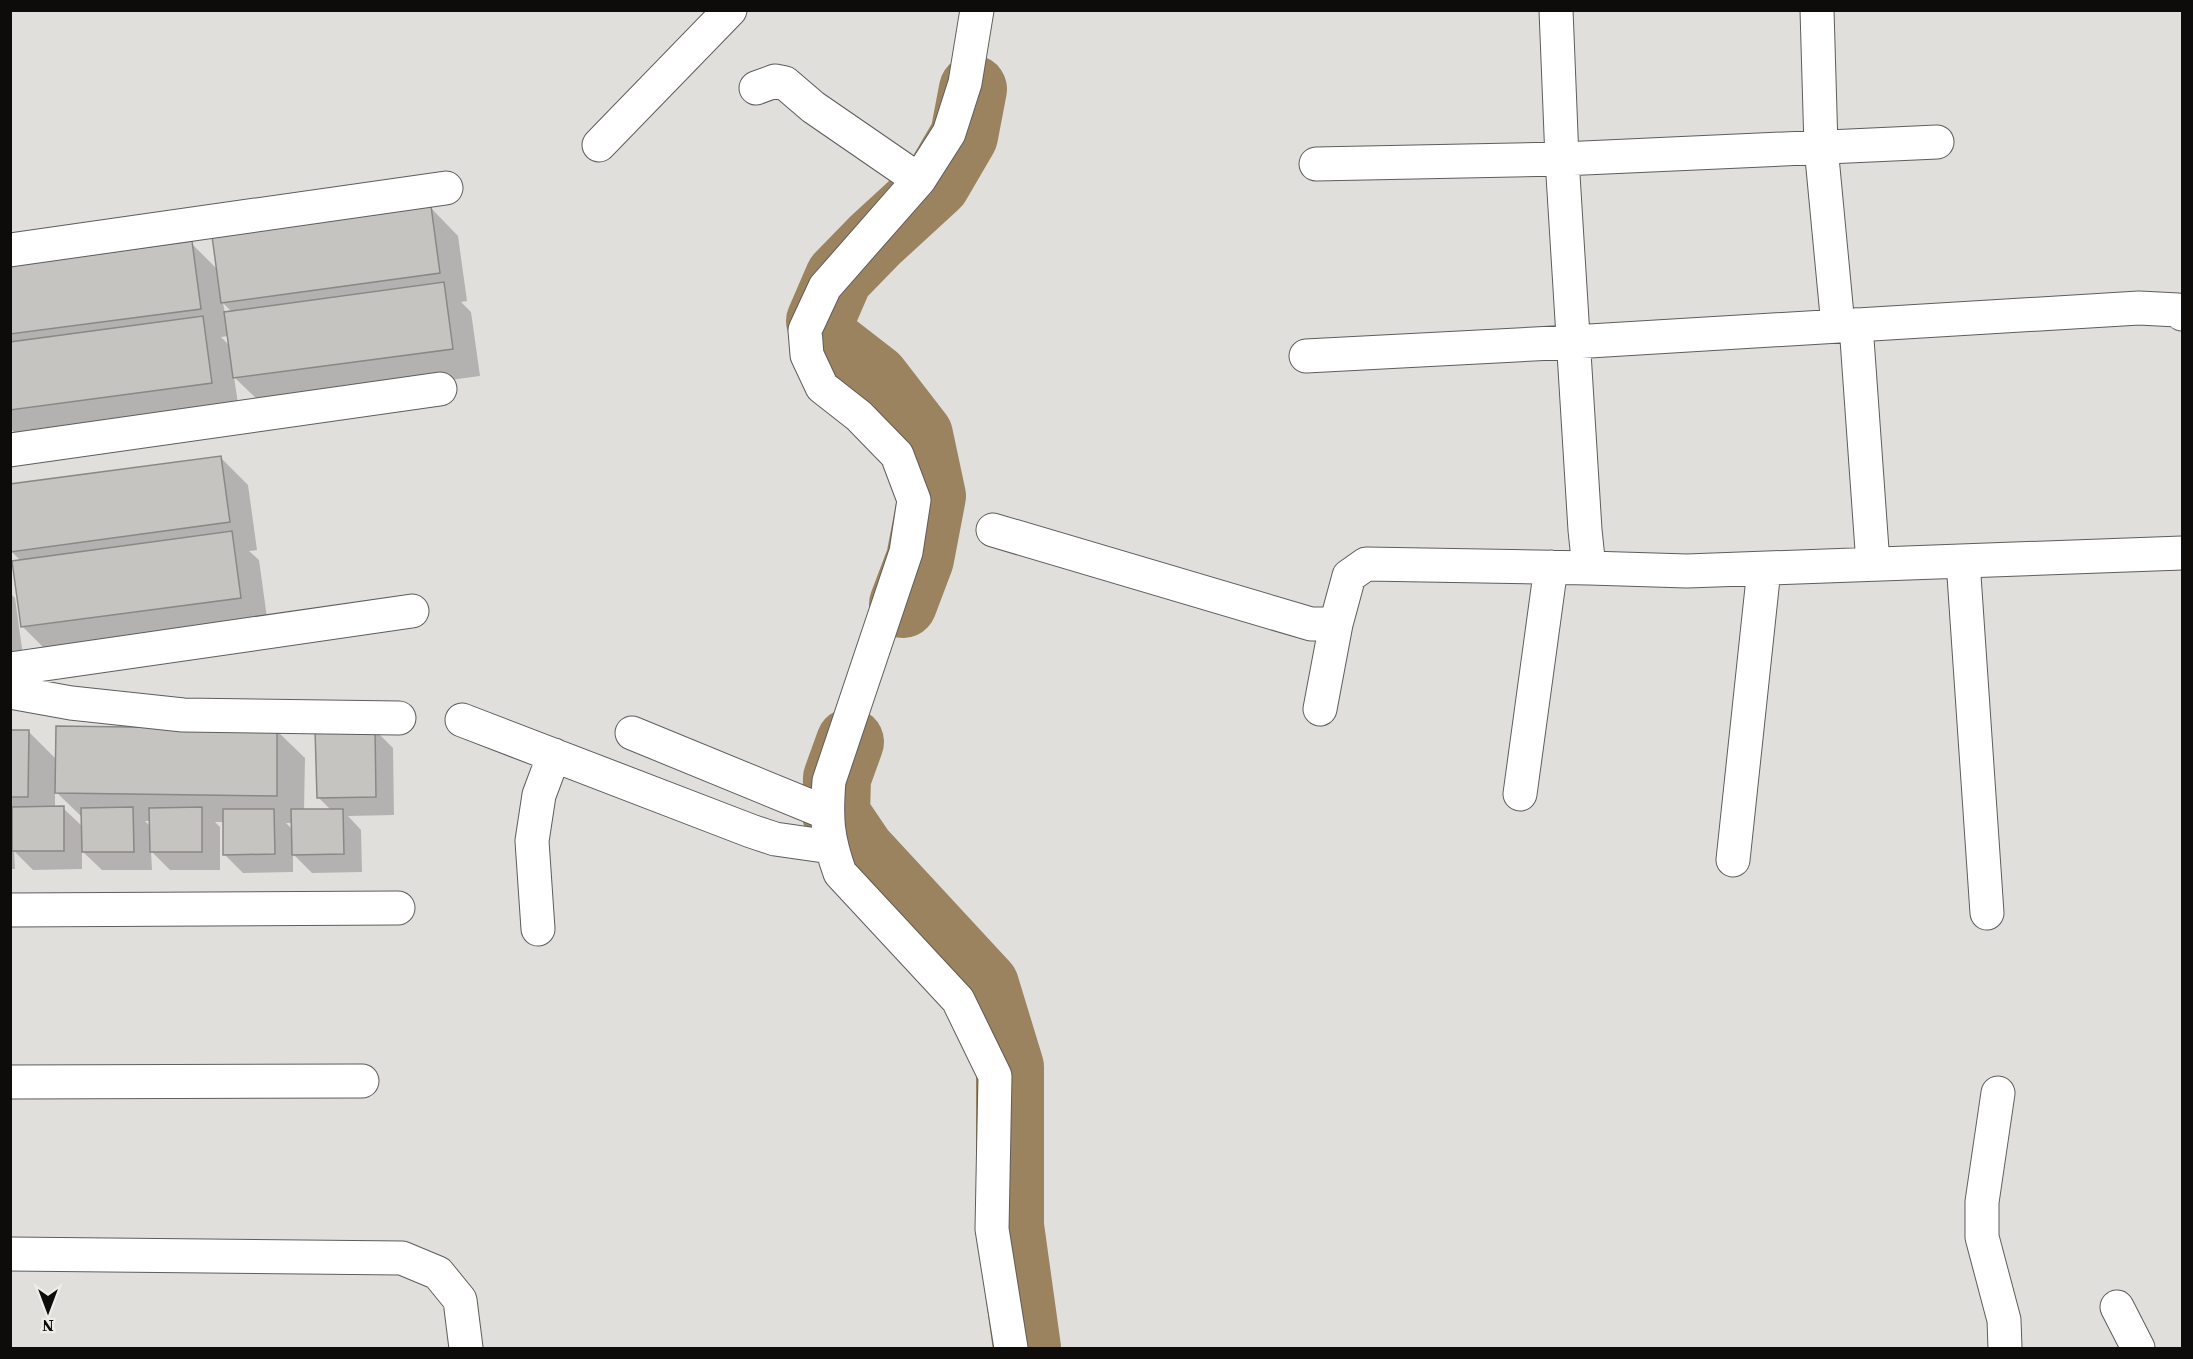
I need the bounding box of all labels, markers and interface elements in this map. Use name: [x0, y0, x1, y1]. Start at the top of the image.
north arrow: [18, 1281, 78, 1341]
text: N: [42, 1315, 54, 1337]

